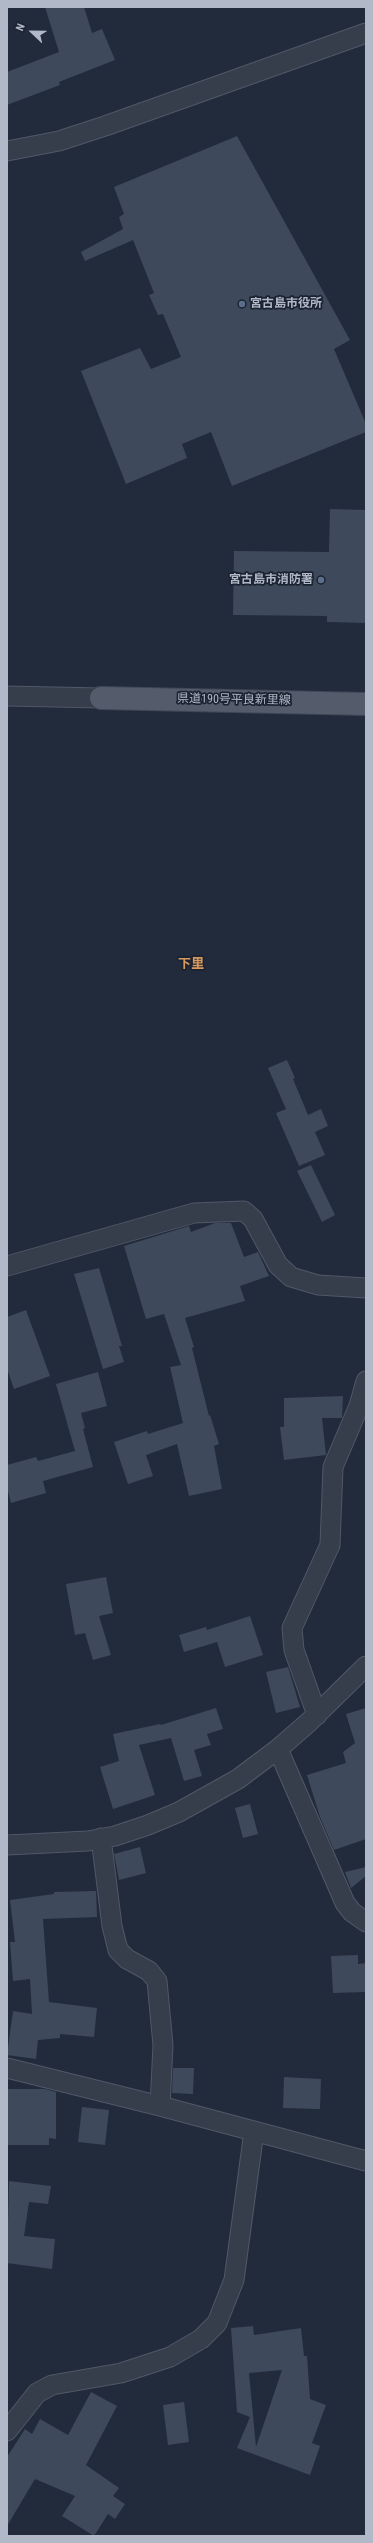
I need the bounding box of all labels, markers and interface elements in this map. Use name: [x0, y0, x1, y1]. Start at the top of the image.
north arrow: [12, 12, 52, 52]
text: N: [13, 22, 28, 33]
place label: 宮古島市役所: [250, 297, 322, 311]
marker: 宮古島市役所: [237, 299, 247, 309]
place label: 宮古島市消防署: [229, 573, 313, 587]
marker: 宮古島市消防署: [316, 575, 326, 585]
street label: 県道190号平良新里線: [177, 692, 291, 708]
district label: 下里: [178, 957, 204, 973]

